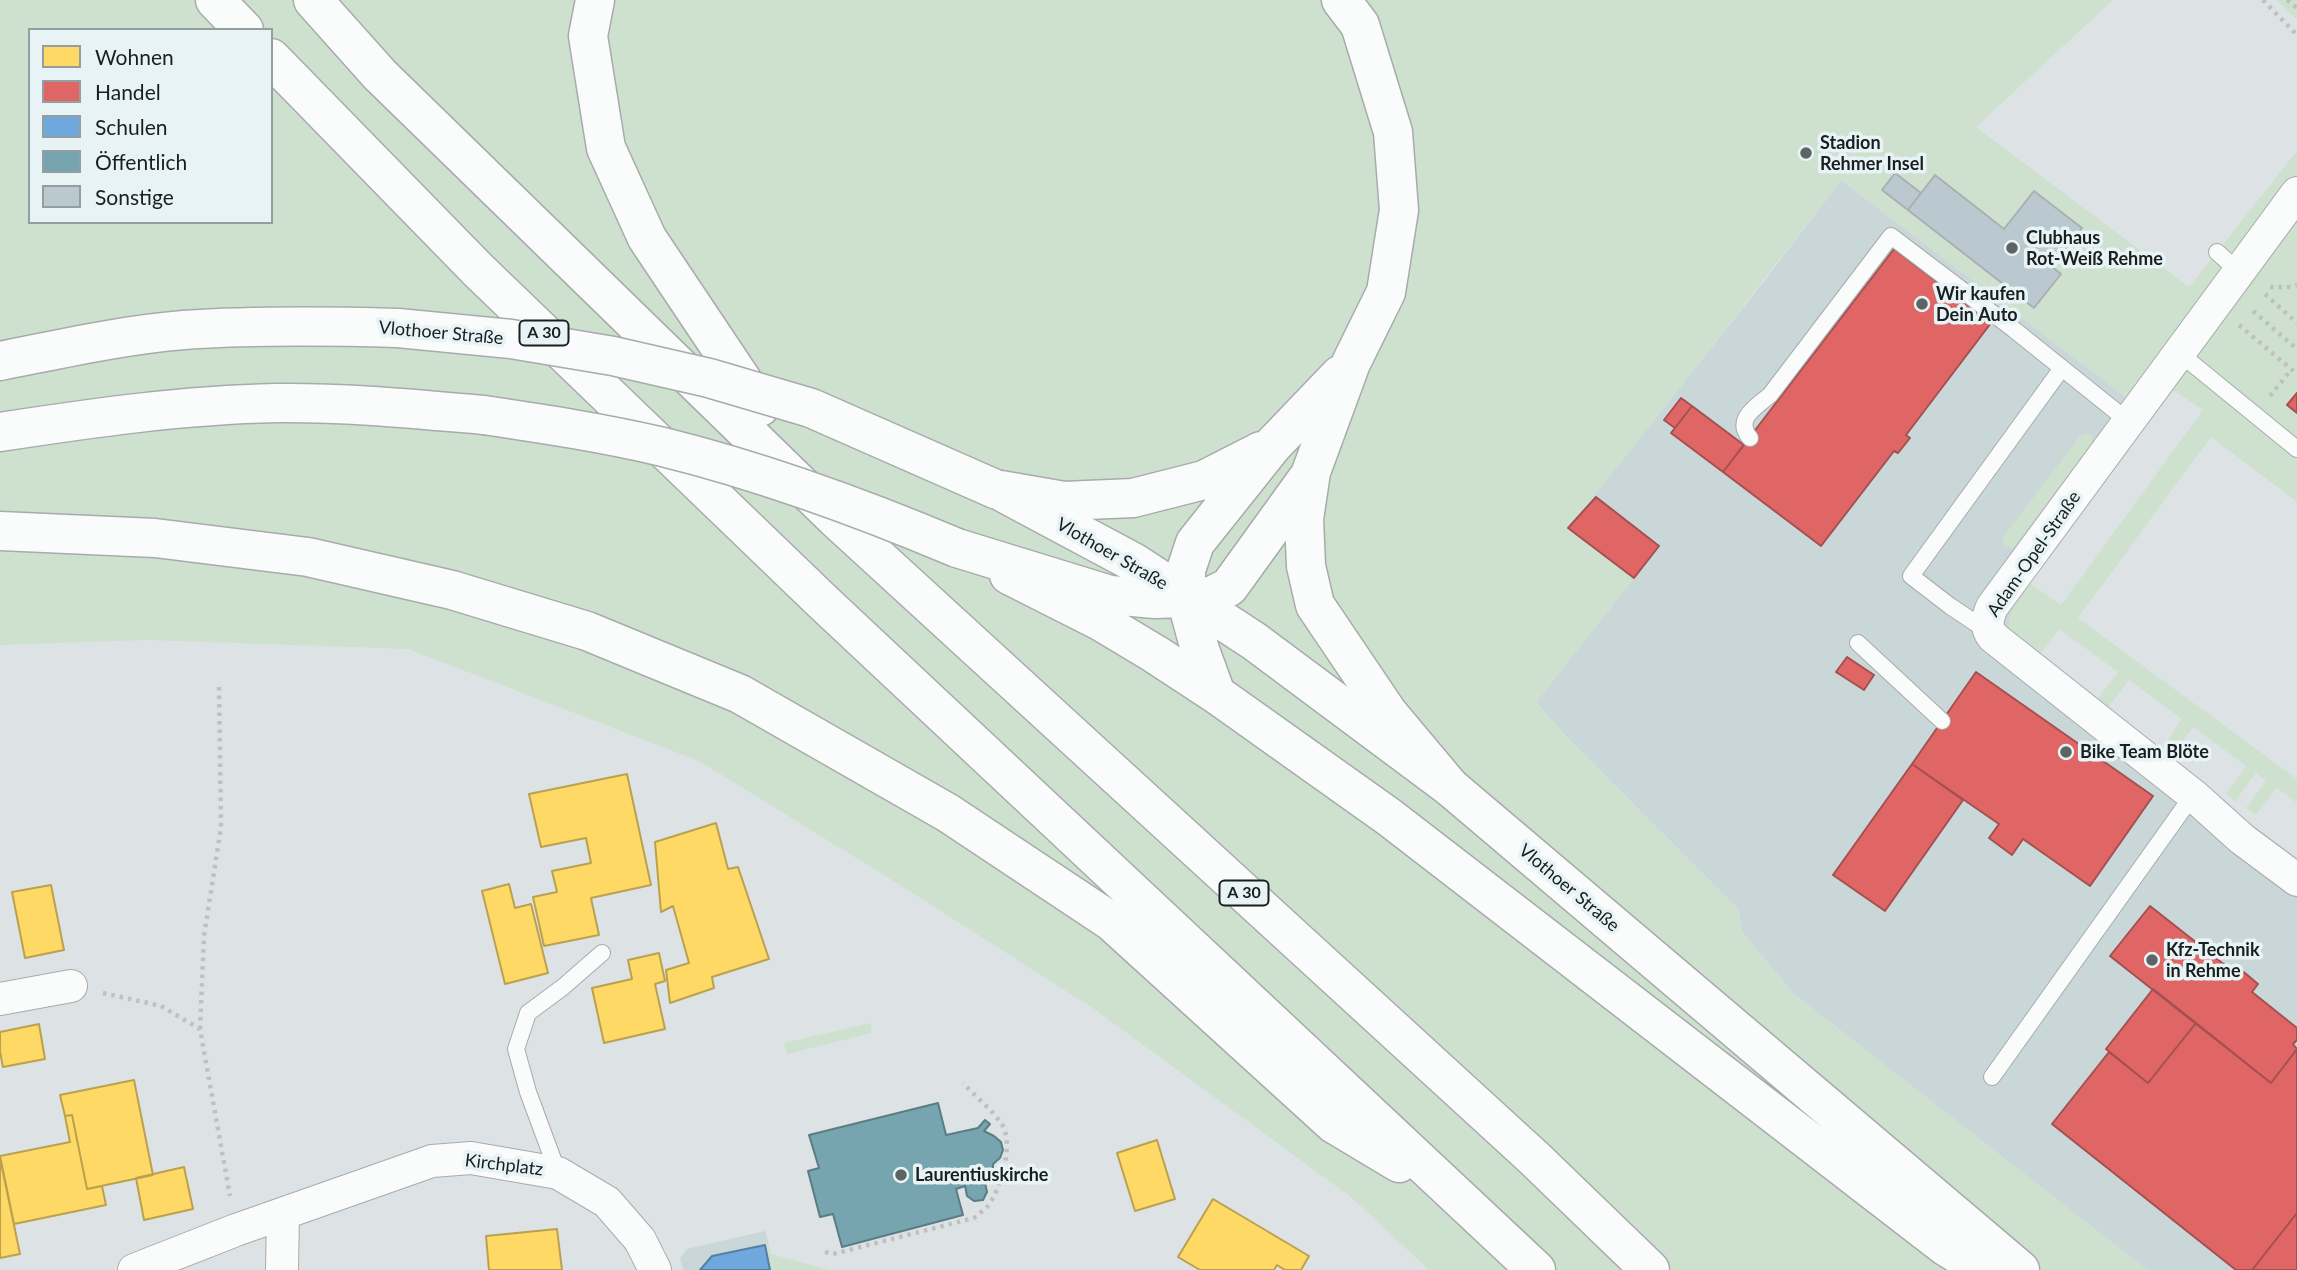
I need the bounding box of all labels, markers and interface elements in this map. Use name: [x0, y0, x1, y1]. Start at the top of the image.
legend: [28, 28, 273, 224]
text: Wohnen: [95, 44, 174, 69]
text: Handel: [95, 79, 161, 104]
text: Schulen: [95, 114, 168, 139]
place label: Stadion Rehmer Insel: [1820, 132, 1924, 174]
marker: Stadion Rehmer Insel: [1798, 145, 1814, 161]
text: Öffentlich: [95, 149, 187, 174]
text: Sonstige: [95, 184, 174, 209]
place label: Clubhaus Rot-Weiß Rehme: [2026, 227, 2163, 270]
marker: Clubhaus Rot-Weiß Rehme: [2004, 240, 2020, 256]
place label: Wir kaufen Dein Auto: [1936, 283, 2025, 326]
marker: Wir kaufen Dein Auto: [1914, 296, 1930, 312]
street label: Vlothoer Straße: [378, 317, 504, 349]
road number: A 30: [520, 320, 568, 346]
street label: Adam-Opel-Straße: [1983, 487, 2085, 621]
street label: Vlothoer Straße: [1053, 513, 1171, 595]
place label: Bike Team Blöte: [2080, 741, 2209, 763]
marker: Bike Team Blöte: [2058, 744, 2074, 760]
street label: Vlothoer Straße: [1514, 840, 1624, 936]
road number: A 30: [1220, 880, 1268, 906]
place label: Kfz-Technik in Rehme: [2166, 939, 2260, 982]
marker: Kfz-Technik in Rehme: [2144, 952, 2160, 968]
street label: Kirchplatz: [464, 1149, 544, 1181]
place label: Laurentiuskirche: [915, 1164, 1048, 1186]
marker: Laurentiuskirche: [893, 1167, 909, 1183]

